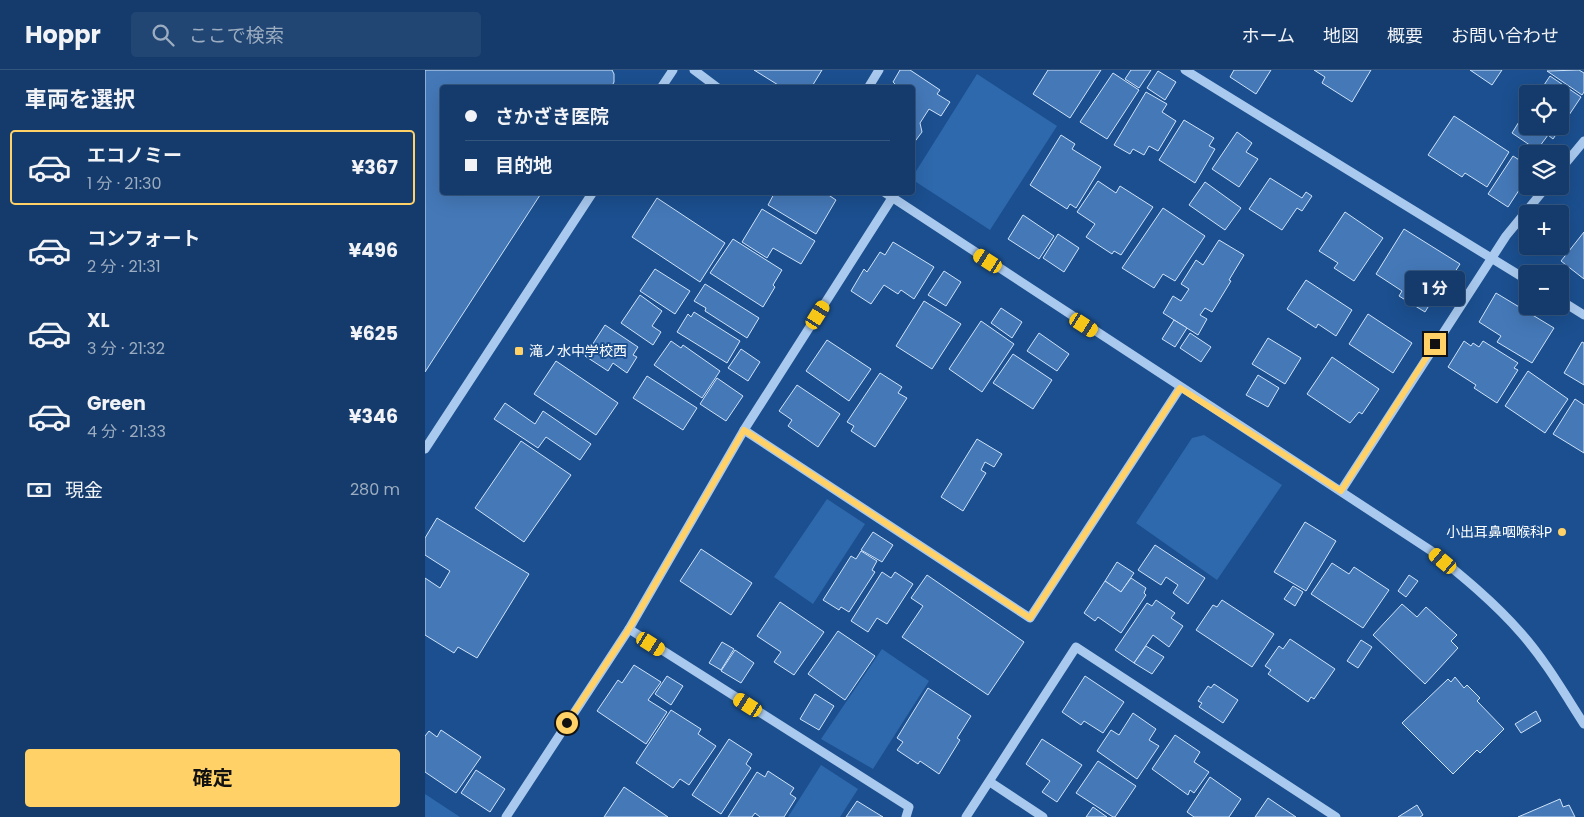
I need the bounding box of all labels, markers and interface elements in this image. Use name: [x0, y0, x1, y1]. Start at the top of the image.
search box: [131, 12, 481, 57]
text: Hoppr: [25, 18, 101, 51]
icon: search: [149, 21, 177, 49]
text: ここで検索: [189, 22, 284, 49]
text: ホーム: [1242, 23, 1295, 48]
text: 地図: [1323, 23, 1359, 48]
text: 概要: [1387, 23, 1423, 48]
text: お問い合わせ: [1451, 23, 1559, 48]
text: 車両を選択: [25, 84, 135, 115]
map controls: [1519, 85, 1569, 315]
button: locate: [1519, 85, 1569, 135]
text: さかざき医院: [495, 103, 609, 130]
text: エコノミー: [87, 142, 182, 169]
icon: car: [27, 145, 72, 190]
button: layers: [1519, 145, 1569, 195]
text: 目的地: [495, 152, 552, 179]
text: ¥367: [351, 154, 398, 181]
text: 1 分 · 21:30: [87, 172, 162, 195]
button: +: [1519, 205, 1569, 255]
text: コンフォート: [87, 225, 200, 252]
icon: car: [27, 228, 72, 273]
text: ¥496: [349, 237, 398, 264]
car: [971, 247, 1004, 275]
text: 2 分 · 21:31: [87, 255, 161, 278]
button: −: [1519, 265, 1569, 315]
callout: 1 分: [1405, 272, 1465, 306]
text: 1 分: [1422, 277, 1448, 300]
car: [803, 298, 832, 332]
text: XL: [87, 307, 110, 334]
icon: car: [27, 311, 72, 356]
car: [1067, 311, 1100, 339]
text: ¥625: [350, 320, 398, 347]
route end: [1424, 333, 1446, 355]
text: 3 分 · 21:32: [87, 337, 165, 360]
place label: 滝ノ水中学校西: [529, 341, 627, 361]
marker: 滝ノ水中学校西: [513, 345, 525, 357]
text: Green: [87, 390, 146, 417]
icon: car: [27, 394, 72, 439]
text: ¥346: [349, 403, 398, 430]
text: 4 分 · 21:33: [87, 420, 166, 443]
icon: cash: [25, 476, 53, 504]
text: 現金: [65, 477, 103, 504]
text: 280 m: [350, 478, 400, 501]
place label: 小出耳鼻咽喉科P: [1446, 522, 1552, 542]
marker: 小出耳鼻咽喉科P: [1556, 526, 1568, 538]
car: [1426, 546, 1459, 576]
car: [634, 630, 667, 658]
car: [731, 691, 764, 719]
route start: [556, 712, 578, 734]
button: 確定: [25, 749, 400, 807]

